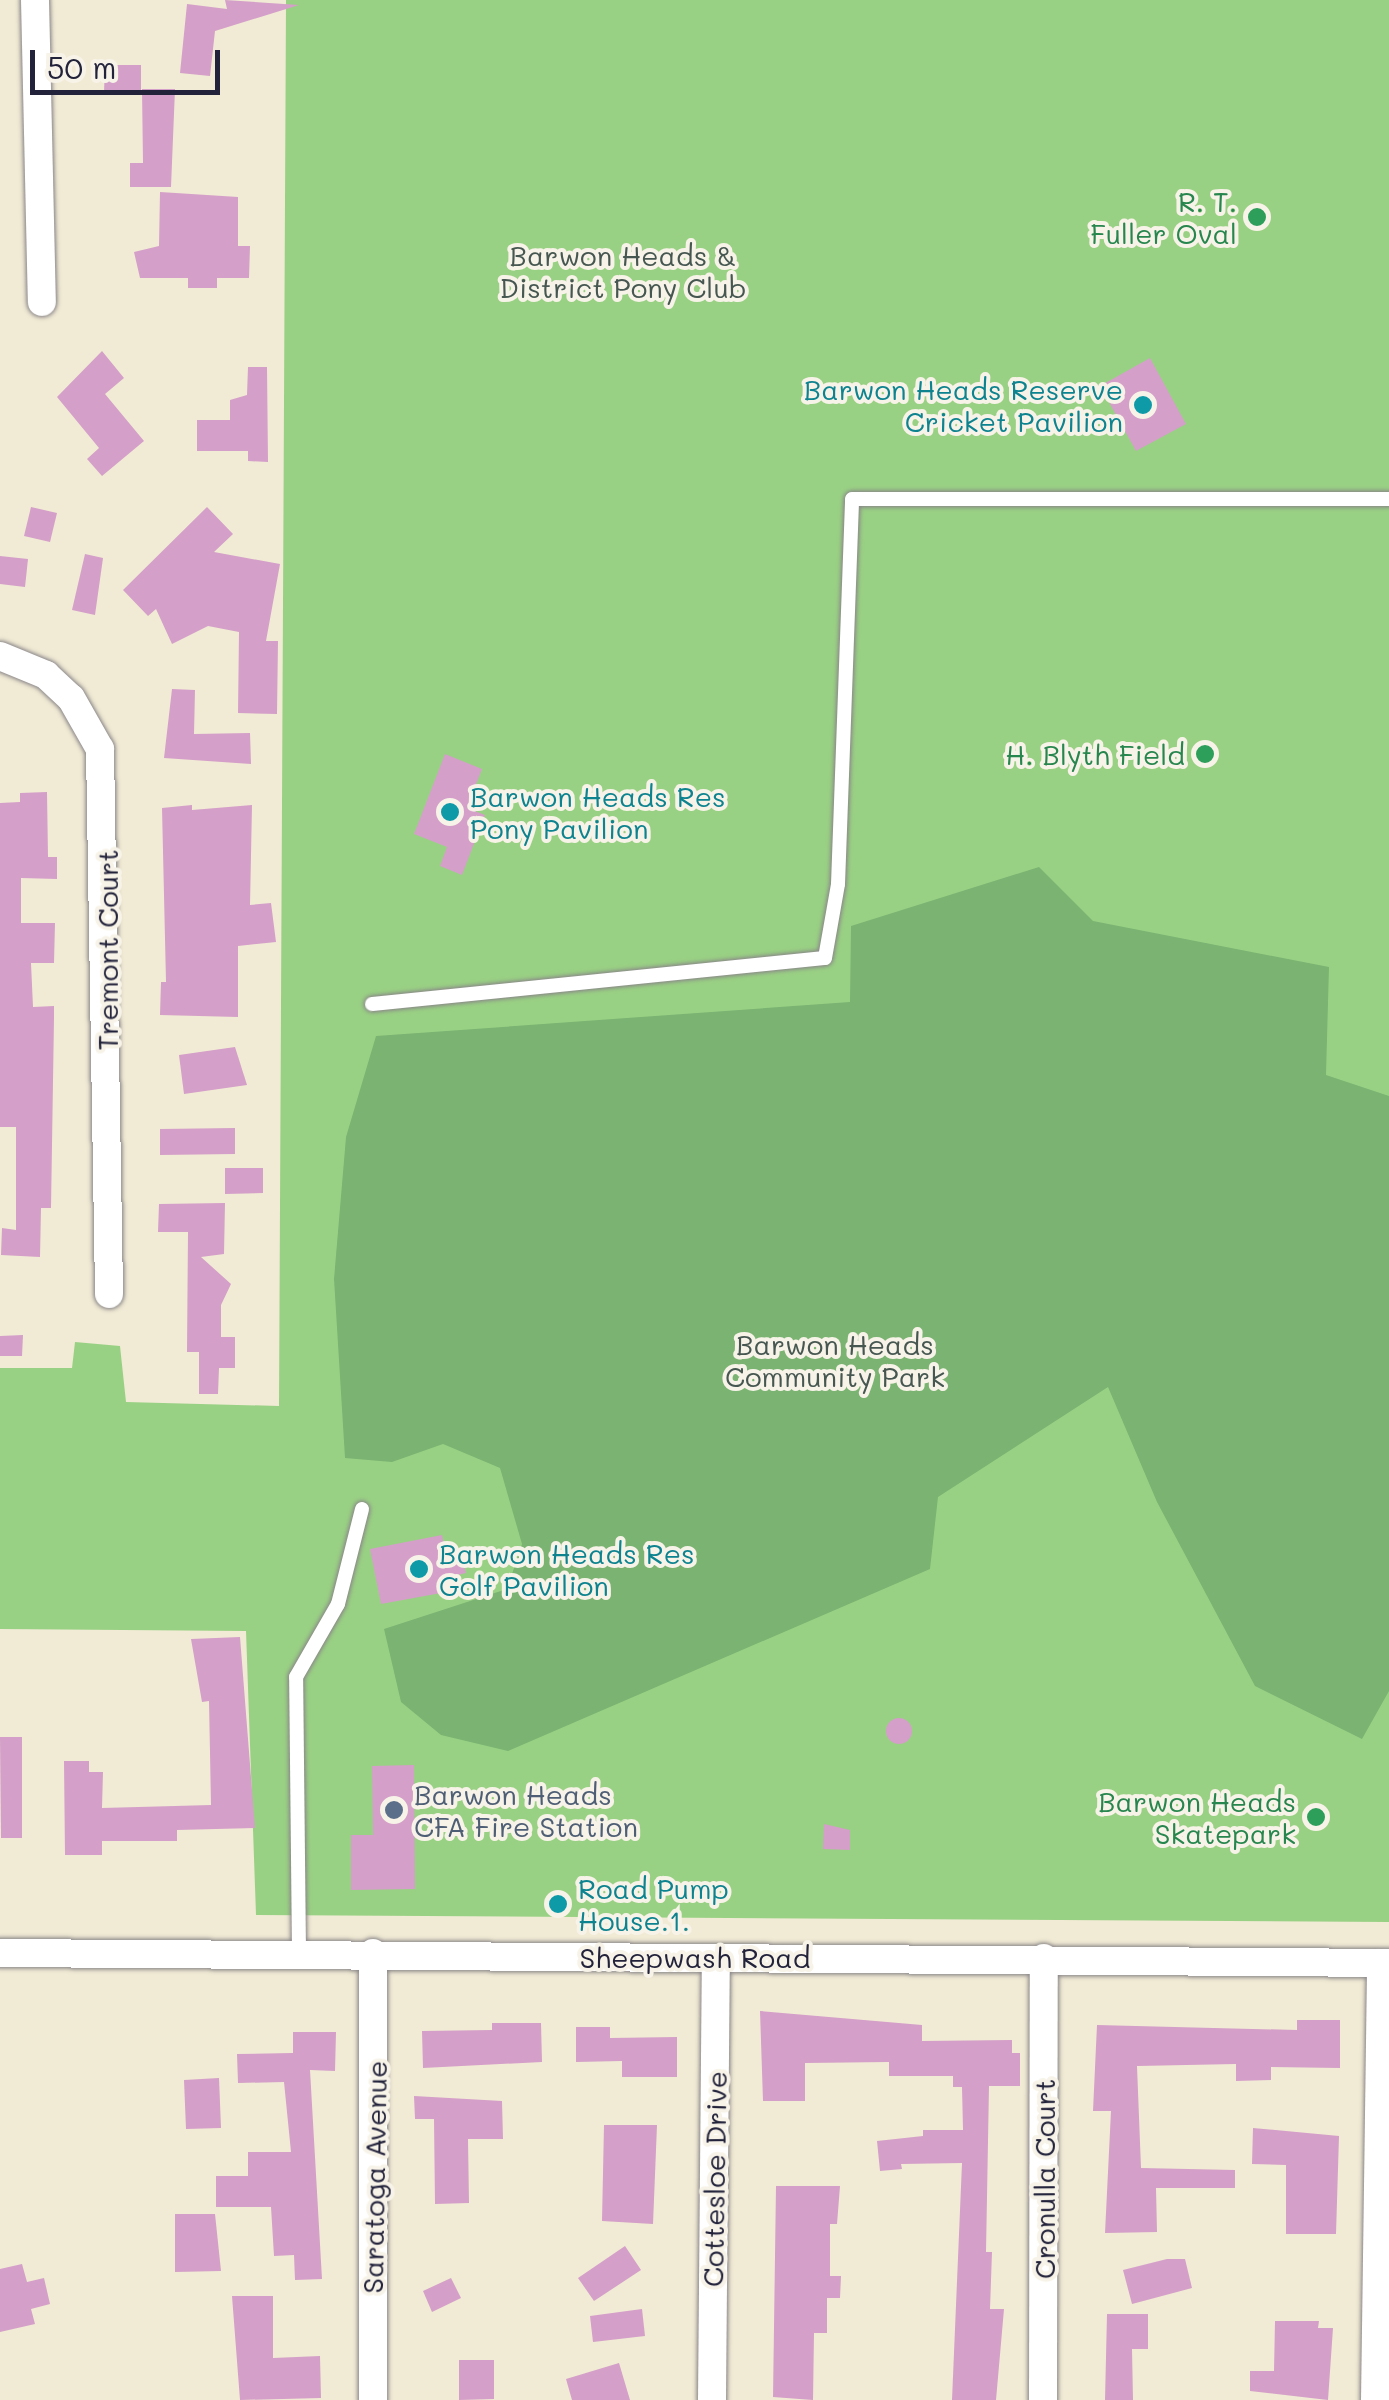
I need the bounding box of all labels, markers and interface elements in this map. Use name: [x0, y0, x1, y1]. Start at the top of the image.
scale bar: [35, 30, 225, 92]
text: 50 m: [47, 47, 117, 87]
place label: R. T. Fuller Oval: [1090, 184, 1237, 250]
marker: R. T. Fuller Oval: [1246, 206, 1268, 228]
park label: Barwon Heads & District Pony Club: [499, 238, 747, 304]
place label: Barwon Heads Reserve Cricket Pavilion: [804, 372, 1123, 438]
marker: Barwon Heads Reserve Cricket Pavilion: [1132, 394, 1154, 416]
place label: H. Blyth Field: [1005, 737, 1185, 771]
marker: H. Blyth Field: [1194, 743, 1216, 765]
place label: Barwon Heads Res Pony Pavilion: [470, 779, 726, 845]
marker: Barwon Heads Res Pony Pavilion: [439, 801, 461, 823]
street label: Tremont Court: [90, 850, 124, 1050]
park label: Barwon Heads Community Park: [725, 1327, 945, 1393]
place label: Barwon Heads Res Golf Pavilion: [439, 1536, 695, 1602]
marker: Barwon Heads Res Golf Pavilion: [408, 1558, 430, 1580]
place label: Barwon Heads CFA Fire Station: [414, 1777, 638, 1843]
place label: Barwon Heads Skatepark: [1098, 1784, 1296, 1850]
marker: Barwon Heads CFA Fire Station: [383, 1799, 405, 1821]
marker: Barwon Heads Skatepark: [1305, 1806, 1327, 1828]
place label: Road Pump House.1.: [578, 1871, 729, 1937]
marker: Road Pump House.1.: [547, 1893, 569, 1915]
street label: Sheepwash Road: [580, 1940, 810, 1974]
street label: Saratoga Avenue: [355, 2060, 393, 2294]
street label: Cottesloe Drive: [695, 2071, 733, 2287]
street label: Cronulla Court: [1027, 2079, 1061, 2279]

